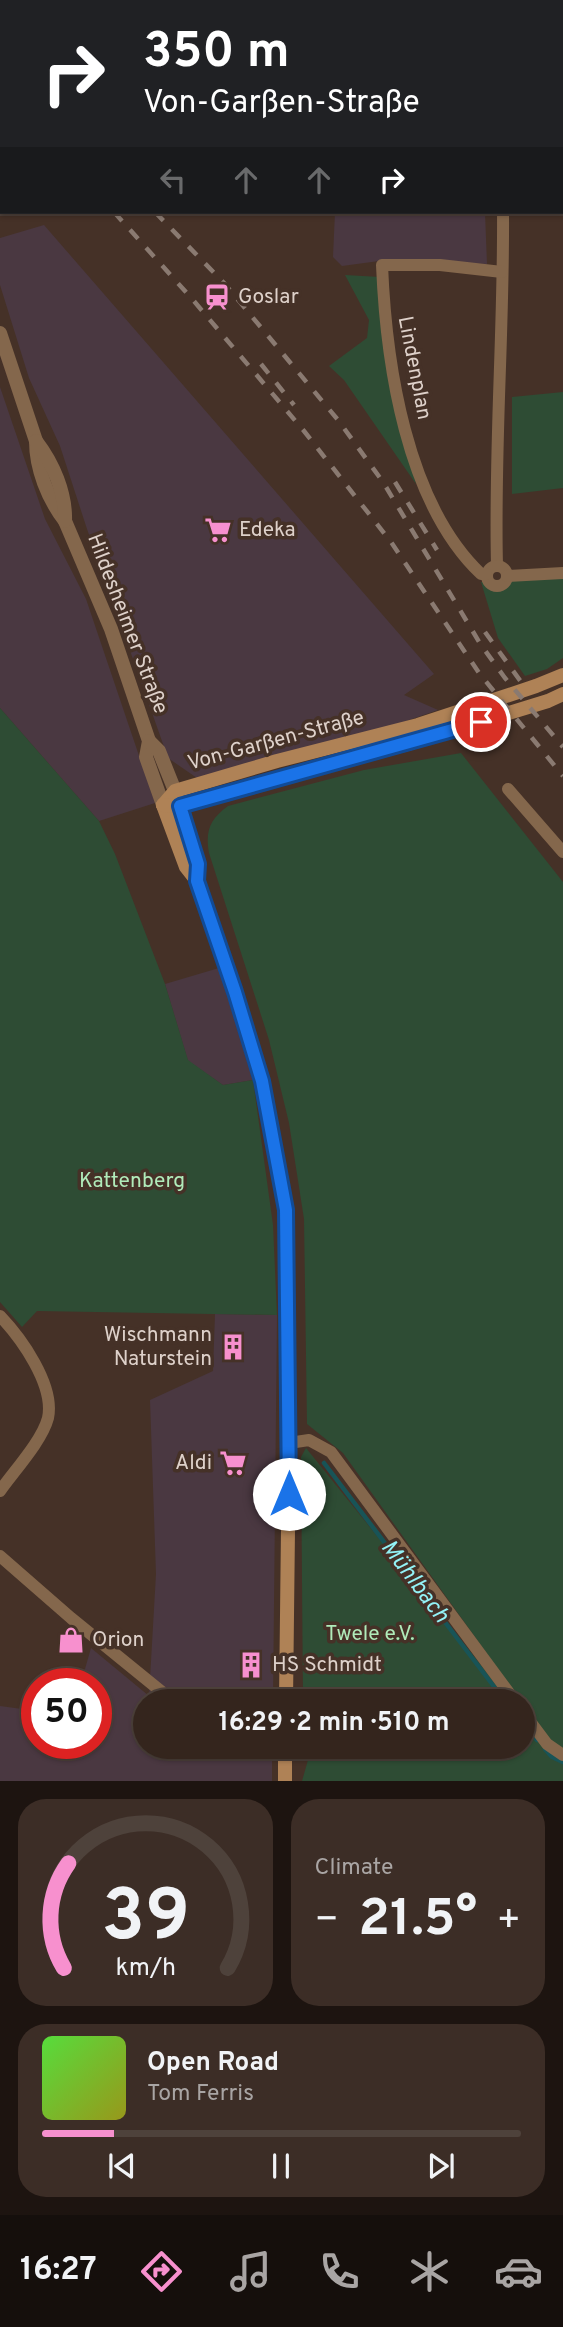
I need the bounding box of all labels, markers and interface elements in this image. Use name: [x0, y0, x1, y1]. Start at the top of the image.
text: 350 m: [143, 23, 290, 85]
icon: right: [28, 28, 119, 119]
text: Von-Garßen-Straße: [143, 84, 420, 124]
icon: left: [154, 161, 192, 199]
icon: ahead: [227, 161, 265, 199]
icon: ahead: [300, 161, 338, 199]
icon: right: [373, 161, 411, 199]
station icon: Goslar: [202, 282, 232, 312]
place label: Goslar: [238, 284, 299, 311]
street label: Lindenplan: [391, 314, 437, 422]
supermarket icon: Edeka: [203, 515, 233, 545]
place label: Edeka: [239, 517, 296, 544]
street label: Hildesheimer Straße: [80, 530, 174, 718]
pin: [451, 692, 511, 752]
icon: arrive: [462, 703, 500, 741]
street label: Von-Garßen-Straße: [185, 704, 367, 778]
park label: Kattenberg: [79, 1168, 185, 1195]
place label: Wischmann Naturstein: [104, 1322, 212, 1373]
building icon: Wischmann Naturstein: [218, 1332, 248, 1362]
supermarket icon: Aldi: [218, 1448, 248, 1478]
place label: Aldi: [175, 1450, 212, 1477]
position arrow: [252, 1457, 326, 1531]
water label: Mühlbach: [373, 1535, 455, 1630]
park label: Twele e.V.: [325, 1621, 415, 1648]
shop icon: Orion: [56, 1625, 86, 1655]
place label: Orion: [92, 1627, 144, 1654]
building icon: HS Schmidt: [236, 1650, 266, 1680]
place label: HS Schmidt: [272, 1652, 382, 1679]
speed limit sign: 50: [21, 1668, 112, 1759]
text: 16:29 · 2 min · 510 m: [218, 1707, 450, 1740]
text: Climate: [315, 1854, 393, 1883]
text: 39: [101, 1875, 189, 1967]
text: 21.5°: [358, 1888, 477, 1954]
text: −: [315, 1897, 339, 1946]
text: +: [496, 1897, 521, 1946]
text: km/h: [115, 1953, 176, 1985]
text: Open Road: [147, 2047, 279, 2080]
text: Tom Ferris: [147, 2080, 254, 2109]
icon: previous: [103, 2147, 141, 2185]
icon: pause: [262, 2147, 300, 2185]
icon: next: [422, 2147, 460, 2185]
icon: directions: [137, 2247, 186, 2296]
icon: music: [226, 2247, 275, 2296]
icon: phone: [315, 2247, 364, 2296]
icon: climate: [405, 2247, 454, 2296]
icon: car: [494, 2247, 543, 2296]
text: 16:27: [20, 2251, 97, 2291]

